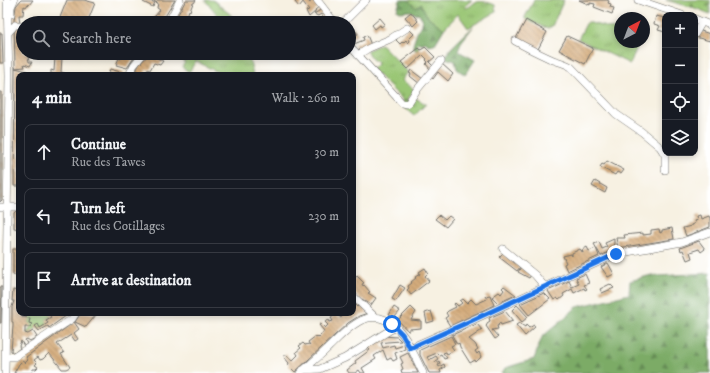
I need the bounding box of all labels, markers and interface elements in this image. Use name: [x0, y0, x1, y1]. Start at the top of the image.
north arrow: [614, 12, 650, 48]
map controls: [662, 12, 698, 156]
button: +: [662, 12, 698, 48]
search box: [16, 16, 356, 60]
icon: search: [30, 27, 52, 49]
text: Search here: [62, 29, 131, 48]
button: −: [662, 48, 698, 84]
button: locate: [662, 84, 698, 120]
text: 4 min: [32, 87, 71, 109]
text: Walk · 260 m: [272, 90, 340, 106]
button: layers: [662, 120, 698, 156]
text: Continue: [71, 135, 126, 154]
icon: ahead: [33, 141, 55, 163]
text: 30 m: [315, 144, 339, 160]
text: Rue des Tawes: [71, 154, 145, 170]
text: Turn left: [71, 199, 125, 218]
icon: left: [33, 205, 55, 227]
text: 230 m: [308, 208, 339, 224]
text: Rue des Cotillages: [71, 218, 165, 234]
route end: [607, 245, 625, 263]
icon: arrive: [33, 269, 55, 291]
text: Arrive at destination: [71, 271, 191, 290]
route start: [383, 315, 401, 333]

